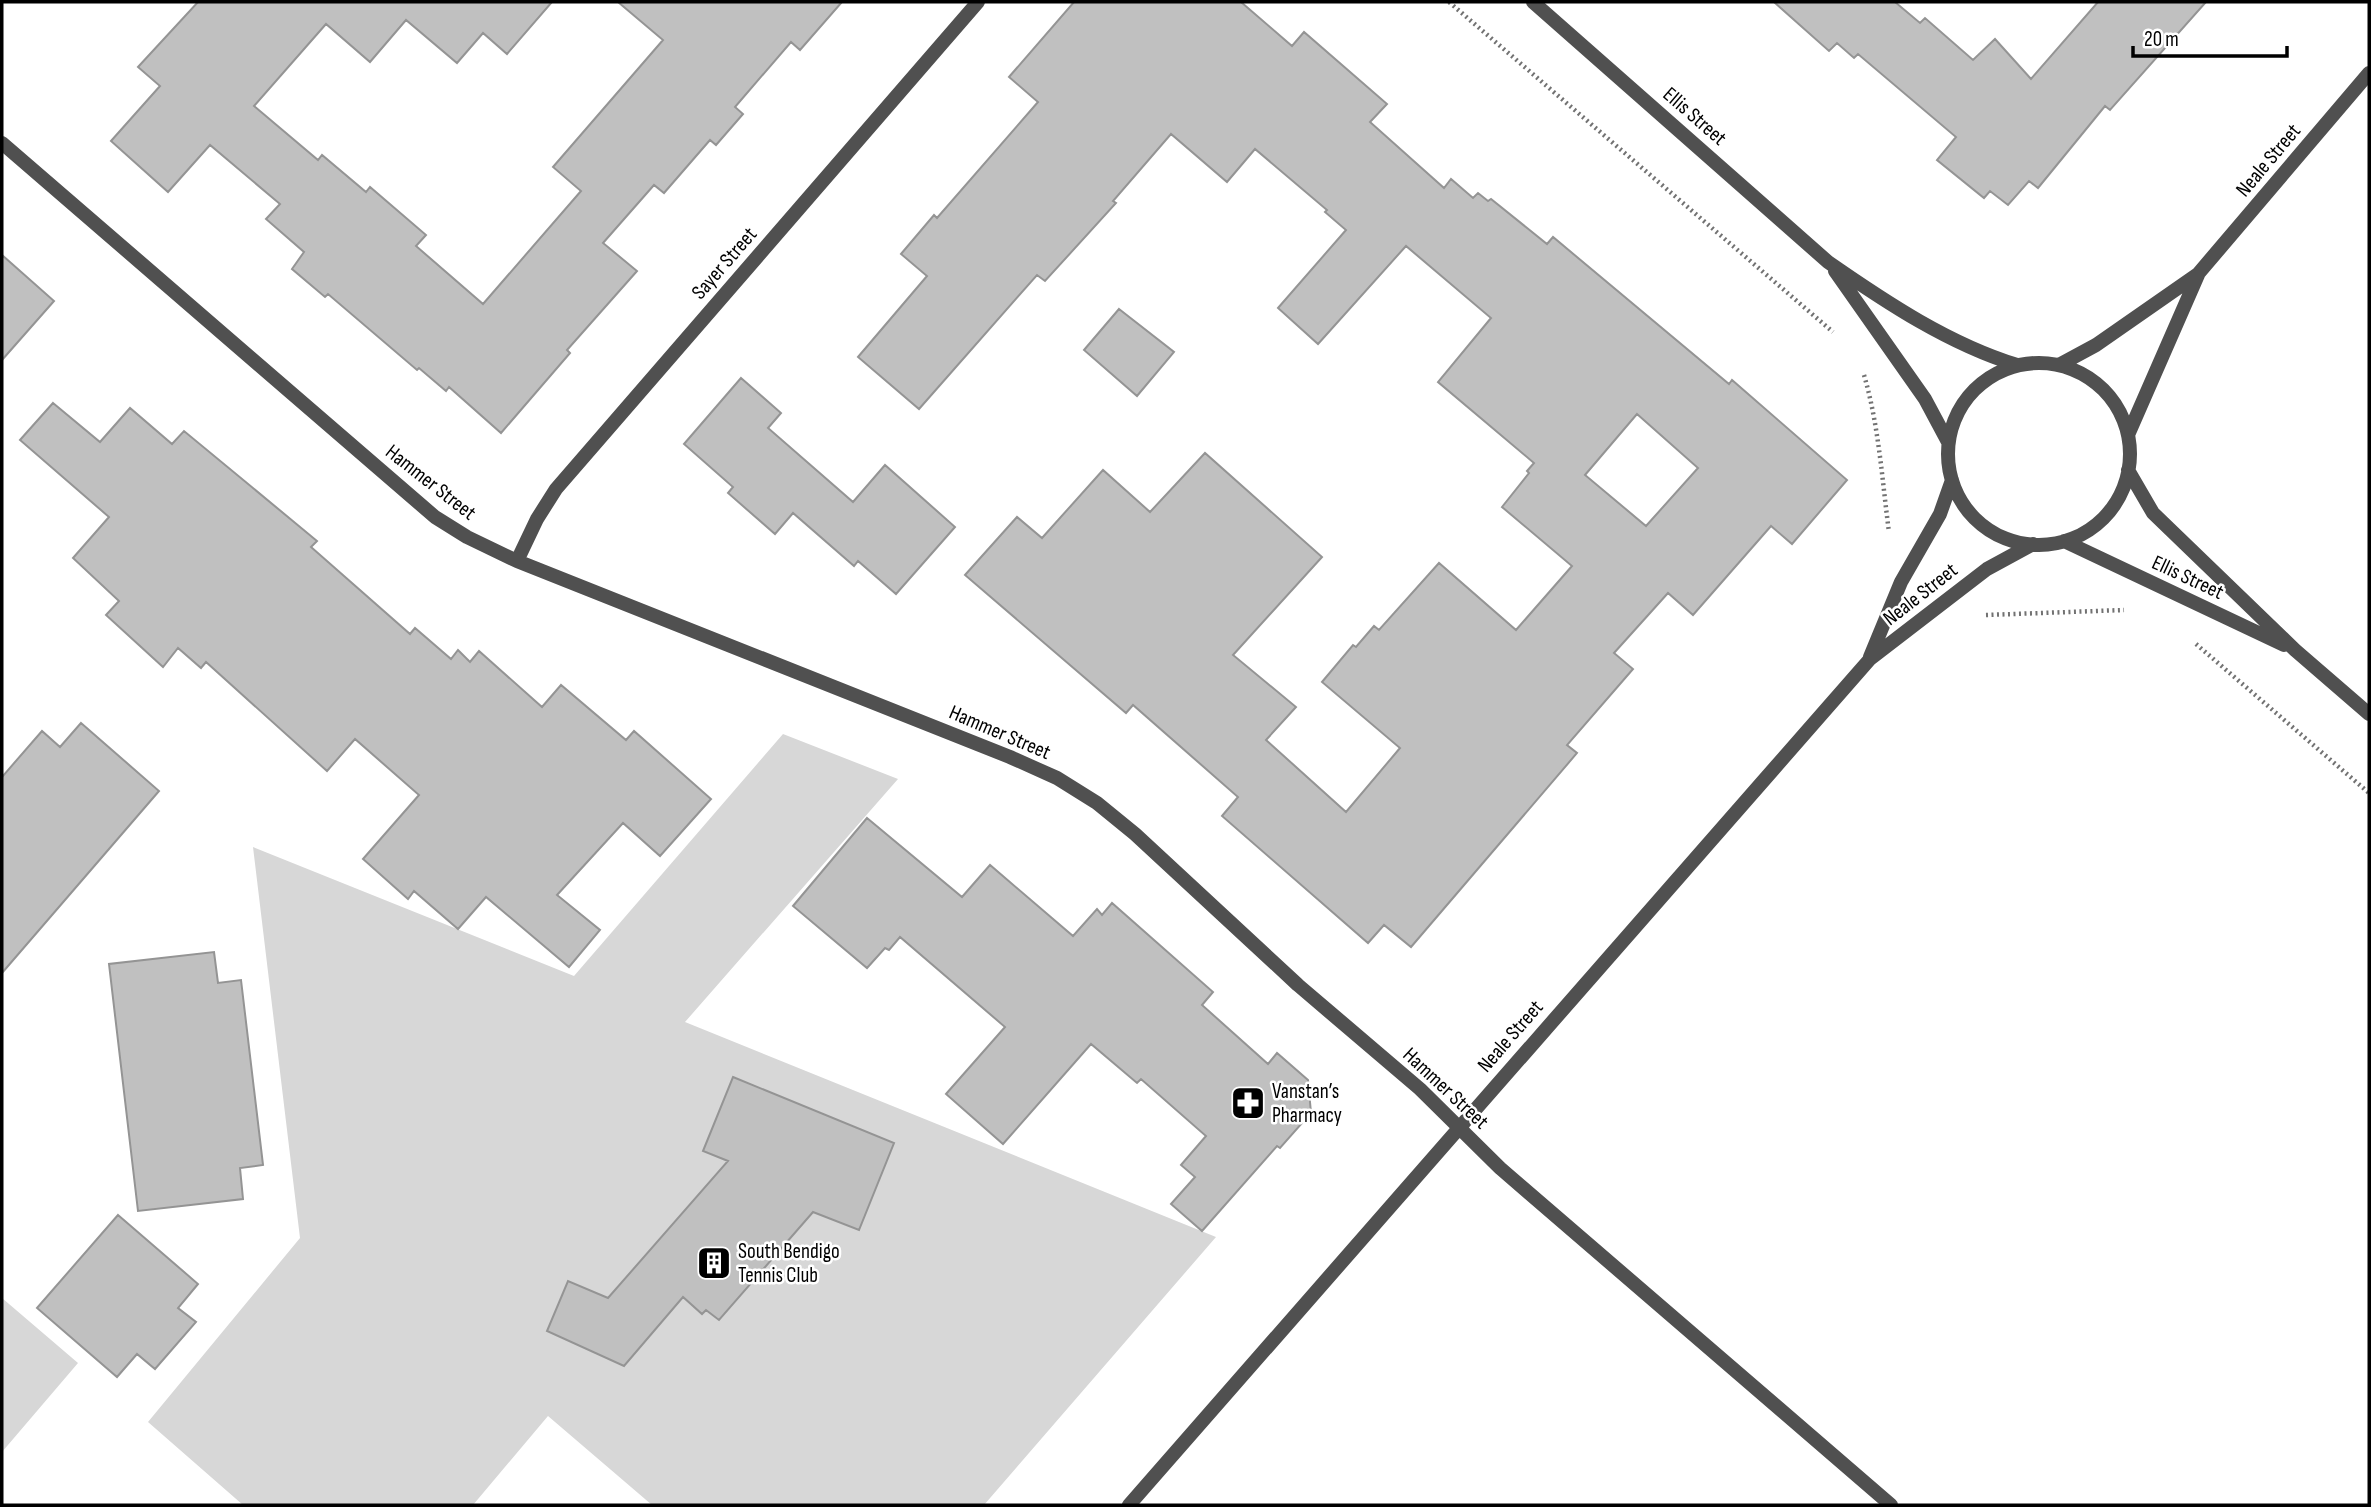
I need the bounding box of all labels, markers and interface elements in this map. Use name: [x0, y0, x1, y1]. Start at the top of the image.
scale bar: [2133, 14, 2287, 58]
text: 20 m: [2144, 27, 2179, 52]
street label: Ellis Street: [1658, 82, 1732, 151]
street label: Neale Street: [2231, 119, 2306, 202]
street label: Sayer Street: [686, 222, 762, 304]
street label: Hammer Street: [381, 439, 481, 525]
street label: Ellis Street: [2148, 550, 2228, 605]
street label: Neale Street: [1878, 558, 1962, 631]
street label: Hammer Street: [945, 700, 1054, 765]
street label: Neale Street: [1472, 995, 1548, 1077]
street label: Hammer Street: [1398, 1042, 1494, 1134]
place label: Vanstan’s Pharmacy: [1272, 1079, 1342, 1128]
pharmacy icon: Vanstan’s Pharmacy: [1229, 1084, 1267, 1122]
place label: South Bendigo Tennis Club: [738, 1239, 840, 1288]
building icon: South Bendigo Tennis Club: [695, 1244, 733, 1282]

